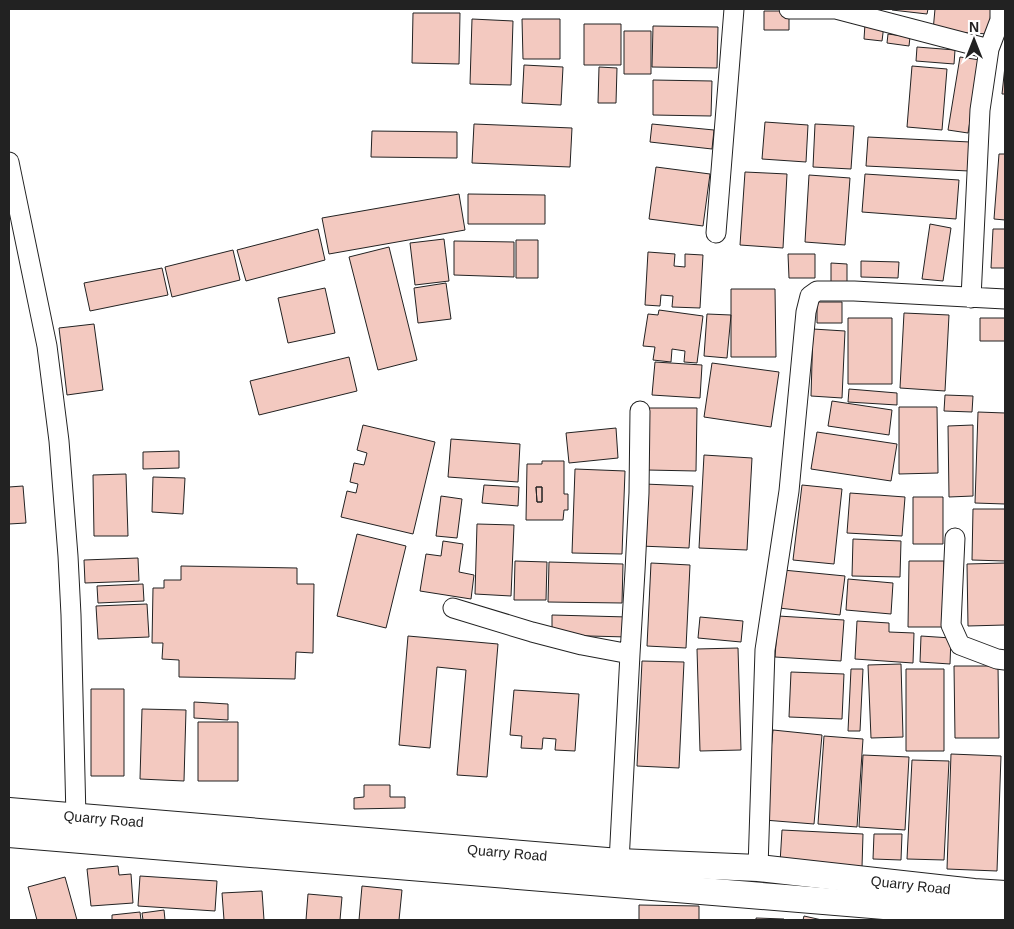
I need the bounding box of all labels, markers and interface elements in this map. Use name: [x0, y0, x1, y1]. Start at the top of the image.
north arrow: [949, 15, 999, 65]
text: N: [969, 19, 979, 35]
street label: Quarry Road: [63, 808, 144, 830]
street label: Quarry Road: [467, 841, 548, 864]
street label: Quarry Road: [870, 873, 952, 897]

